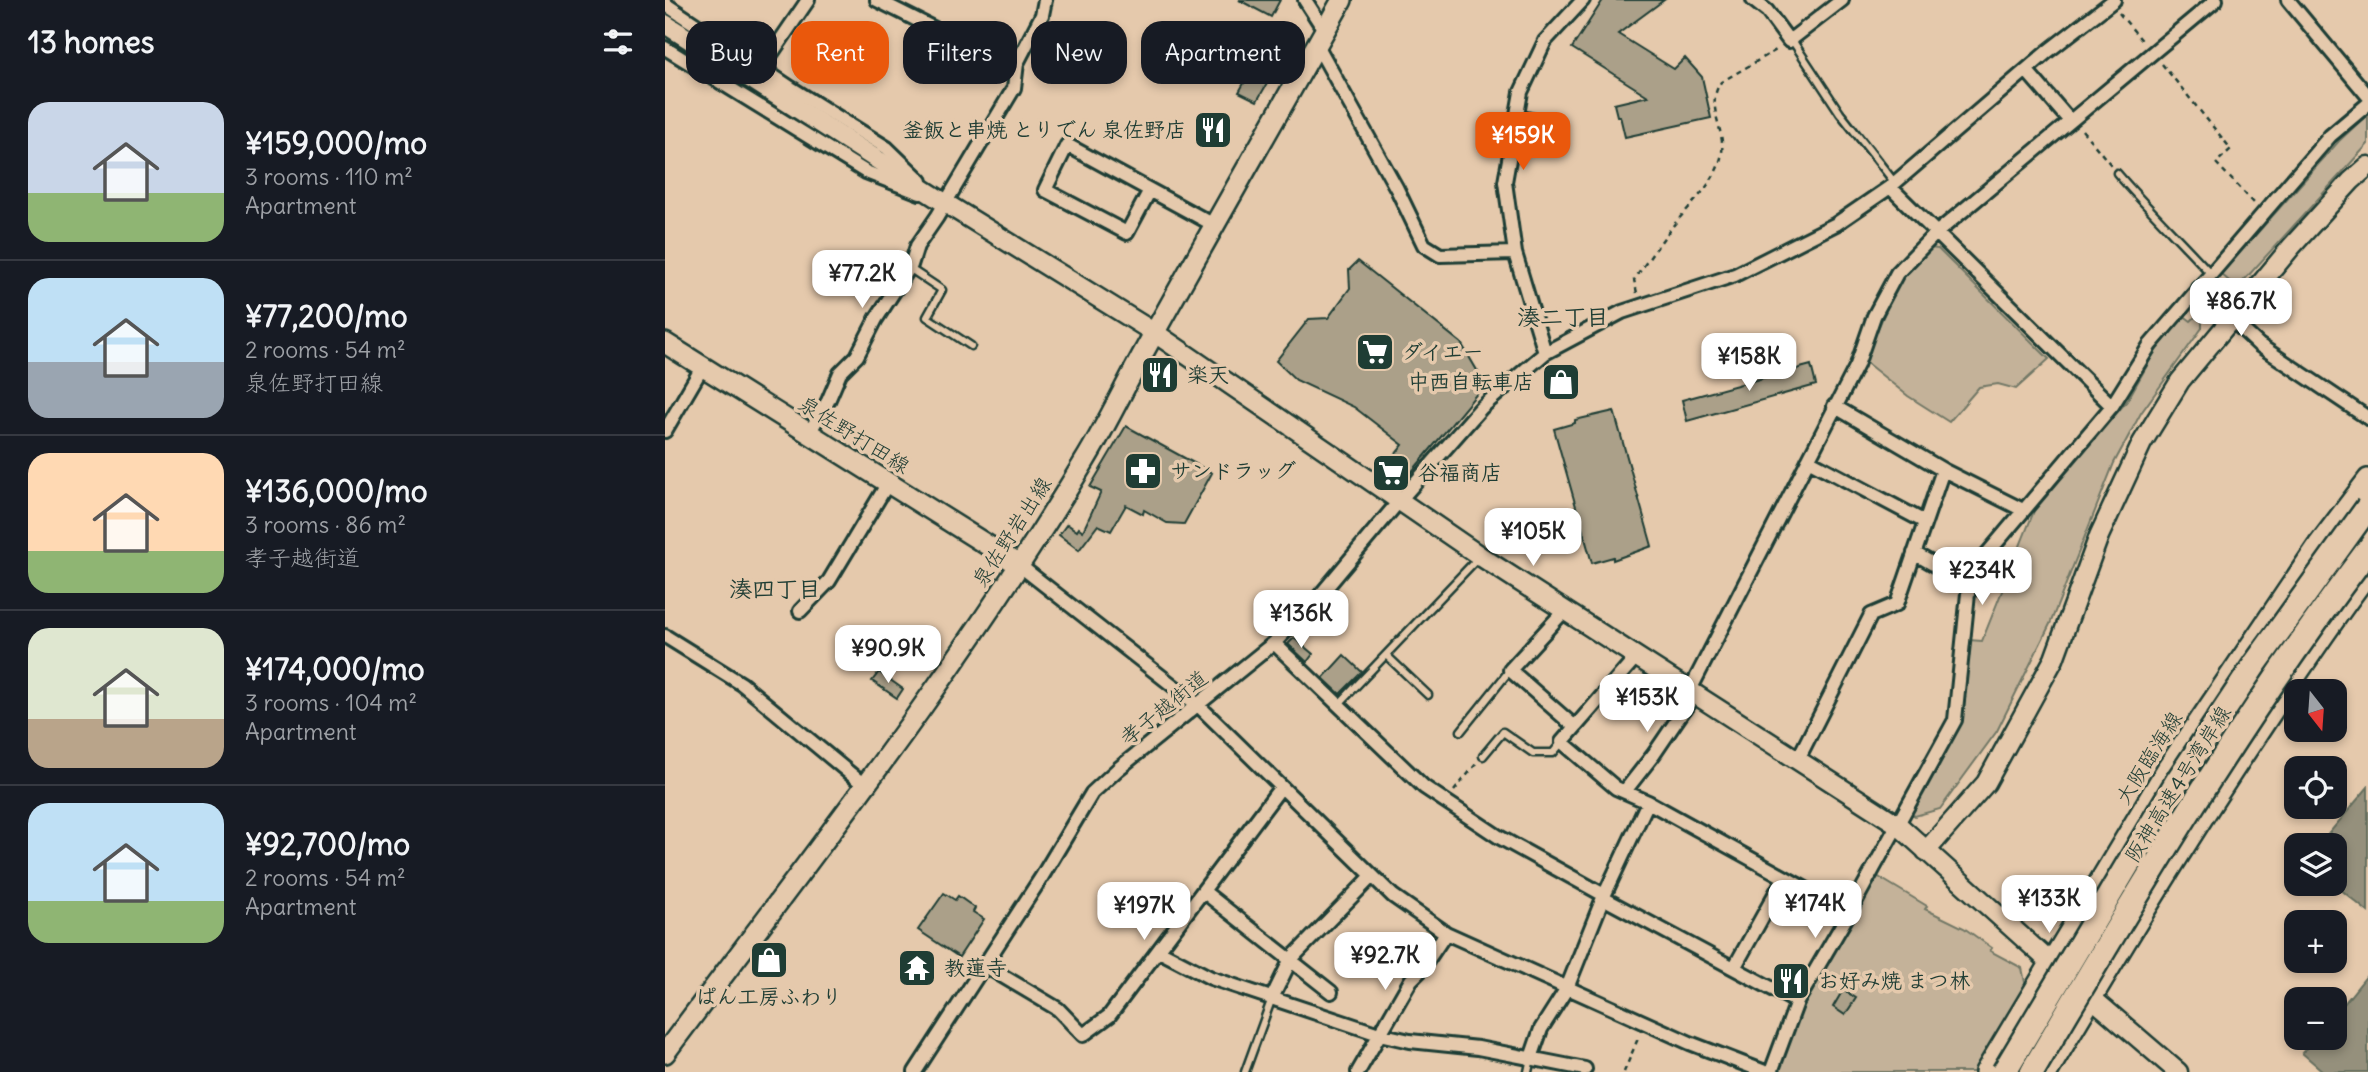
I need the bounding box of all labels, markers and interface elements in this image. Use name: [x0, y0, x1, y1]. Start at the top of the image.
chip: Buy: [686, 21, 777, 84]
chip: Rent: [791, 21, 889, 84]
chip: Filters: [903, 21, 1017, 84]
chip: New: [1031, 21, 1127, 84]
chip: Apartment: [1141, 21, 1305, 84]
text: 13 homes: [28, 23, 154, 61]
icon: filters: [599, 23, 637, 61]
restaurant icon: 釜飯と串焼 とりでん 泉佐野店: [1192, 109, 1234, 151]
pin: ¥159K: [1474, 113, 1572, 172]
place label: 釜飯と串焼 とりでん 泉佐野店: [903, 116, 1186, 143]
text: ¥159K: [1491, 120, 1555, 149]
text: ¥159,000/mo: [245, 124, 427, 162]
icon: home: [84, 130, 168, 214]
text: 3 rooms · 110 m²: [245, 162, 413, 191]
text: Apartment: [245, 191, 357, 220]
pin: ¥77.2K: [805, 250, 919, 310]
text: ¥77.2K: [828, 258, 896, 287]
pin: ¥86.7K: [2184, 278, 2298, 338]
text: ¥86.7K: [2206, 286, 2276, 315]
text: ¥77,200/mo: [245, 297, 408, 335]
district label: 湊二丁目: [1517, 302, 1609, 331]
icon: home: [84, 306, 168, 390]
supermarket icon: ダイエー: [1354, 331, 1396, 373]
pin: ¥158K: [1700, 334, 1798, 393]
text: 2 rooms · 54 m²: [245, 335, 406, 364]
place label: ダイエー: [1402, 338, 1483, 365]
text: ¥158K: [1717, 341, 1781, 370]
restaurant icon: 楽天: [1139, 354, 1181, 396]
place label: 楽天: [1187, 361, 1229, 388]
shop icon: 中西自転車店: [1540, 361, 1582, 403]
text: 泉佐野打田線: [245, 368, 383, 397]
place label: 中西自転車店: [1408, 368, 1534, 395]
street label: 泉佐野打田線: [794, 390, 915, 479]
pharmacy icon: サンドラッグ: [1122, 450, 1164, 492]
supermarket icon: 谷福商店: [1370, 452, 1412, 494]
place label: サンドラッグ: [1170, 457, 1296, 484]
place label: 谷福商店: [1418, 459, 1502, 486]
text: ¥136,000/mo: [245, 472, 428, 510]
street label: 泉佐野岩出線: [966, 472, 1057, 592]
icon: home: [84, 481, 168, 565]
pin: ¥105K: [1484, 508, 1582, 568]
text: 3 rooms · 86 m²: [245, 510, 406, 539]
text: ¥105K: [1500, 516, 1566, 545]
text: 孝子越街道: [245, 543, 360, 572]
pin: ¥234K: [1933, 548, 2031, 607]
text: ¥234K: [1949, 555, 2015, 584]
district label: 湊四丁目: [729, 574, 821, 603]
pin: ¥136K: [1252, 590, 1350, 650]
text: ¥136K: [1269, 598, 1333, 627]
pin: ¥90.9K: [831, 626, 945, 685]
text: ¥90.9K: [851, 633, 925, 662]
text: ¥174,000/mo: [245, 650, 425, 688]
icon: home: [84, 656, 168, 740]
street label: 孝子越街道: [1114, 664, 1213, 751]
pin: ¥153K: [1598, 674, 1696, 734]
north arrow: [2284, 679, 2347, 742]
map controls: [2284, 679, 2347, 1050]
text: ¥153K: [1615, 682, 1679, 711]
text: 3 rooms · 104 m²: [245, 688, 417, 717]
street label: 阪神高速4号湾岸線: [2118, 700, 2237, 867]
street label: 大阪臨海線: [2109, 706, 2188, 809]
text: Apartment: [245, 717, 357, 746]
button: locate: [2284, 756, 2347, 819]
text: ¥92,700/mo: [245, 825, 410, 863]
icon: home: [84, 831, 168, 915]
button: layers: [2284, 833, 2347, 896]
text: 2 rooms · 54 m²: [245, 863, 406, 892]
pin: ¥133K: [2000, 876, 2098, 935]
pin: ¥174K: [1766, 880, 1864, 940]
pin: ¥197K: [1095, 883, 1193, 942]
text: ¥133K: [2018, 883, 2080, 912]
text: ¥174K: [1785, 888, 1845, 917]
text: ¥197K: [1113, 890, 1175, 919]
text: Apartment: [245, 892, 357, 921]
button: +: [2284, 910, 2347, 973]
pin: ¥92.7K: [1328, 932, 1442, 992]
shop icon: ぱん工房ふわり: [748, 939, 790, 981]
text: ¥92.7K: [1350, 940, 1420, 969]
temple icon: 教蓮寺: [896, 947, 938, 989]
place label: 教蓮寺: [944, 954, 1007, 981]
restaurant icon: お好み焼 まつ林: [1770, 960, 1812, 1002]
place label: お好み焼 まつ林: [1818, 967, 1970, 994]
place label: ぱん工房ふわり: [696, 983, 843, 1010]
button: −: [2284, 987, 2347, 1050]

